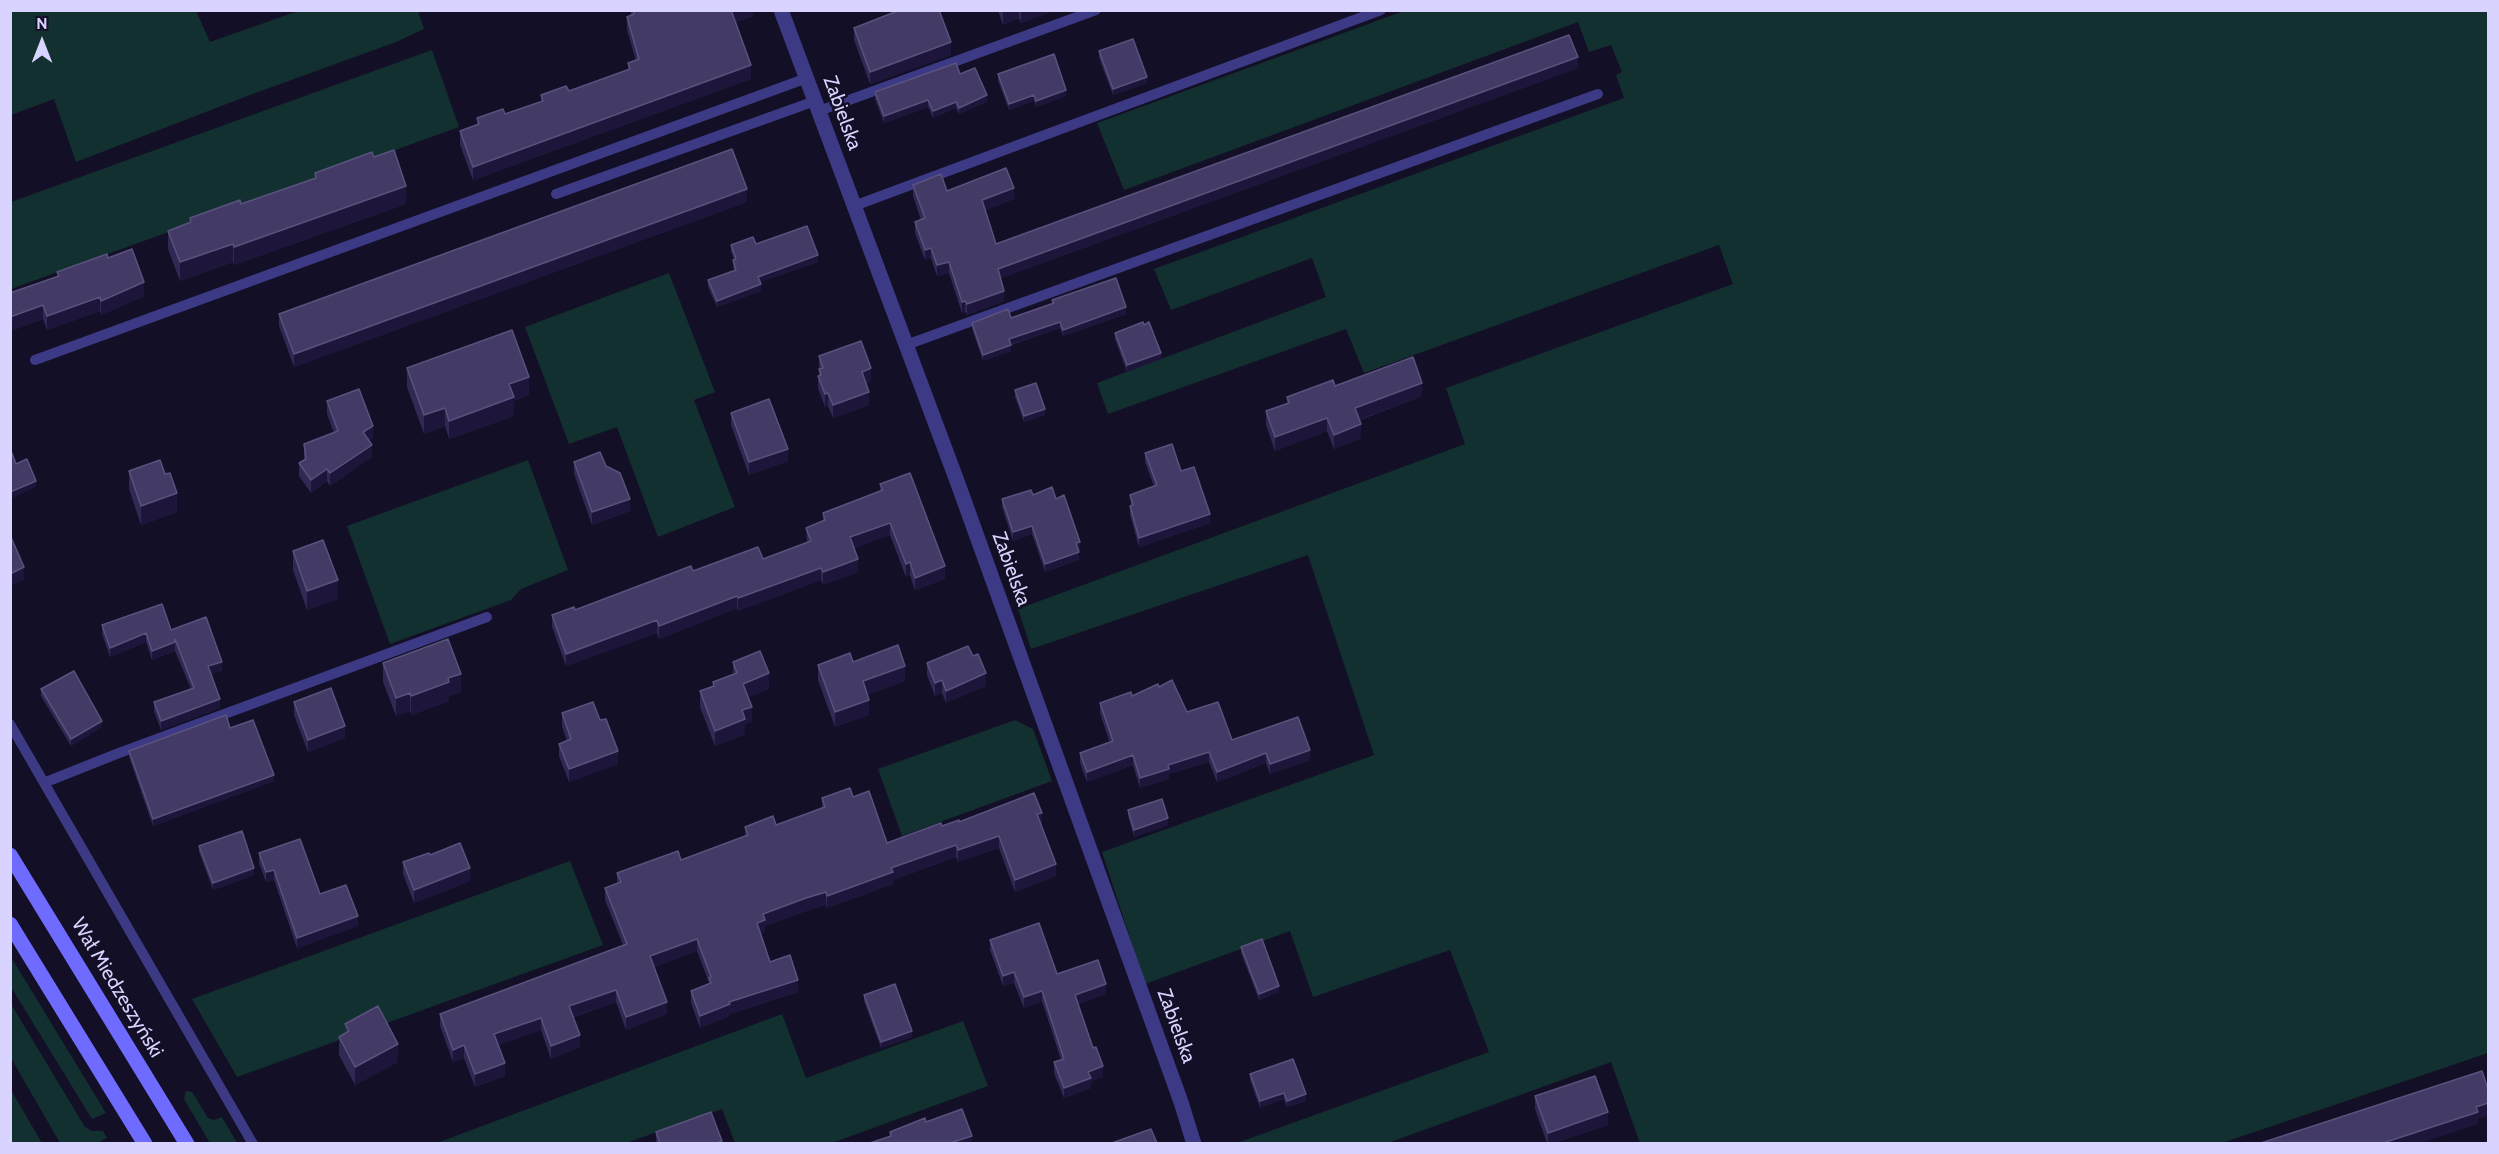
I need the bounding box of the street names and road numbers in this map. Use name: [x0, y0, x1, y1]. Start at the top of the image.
street label: Zabielska: [817, 73, 867, 153]
street label: Zabielska: [986, 529, 1036, 609]
street label: Wał Miedzeszyński: [66, 914, 168, 1062]
street label: Zabielska: [1151, 986, 1201, 1066]

